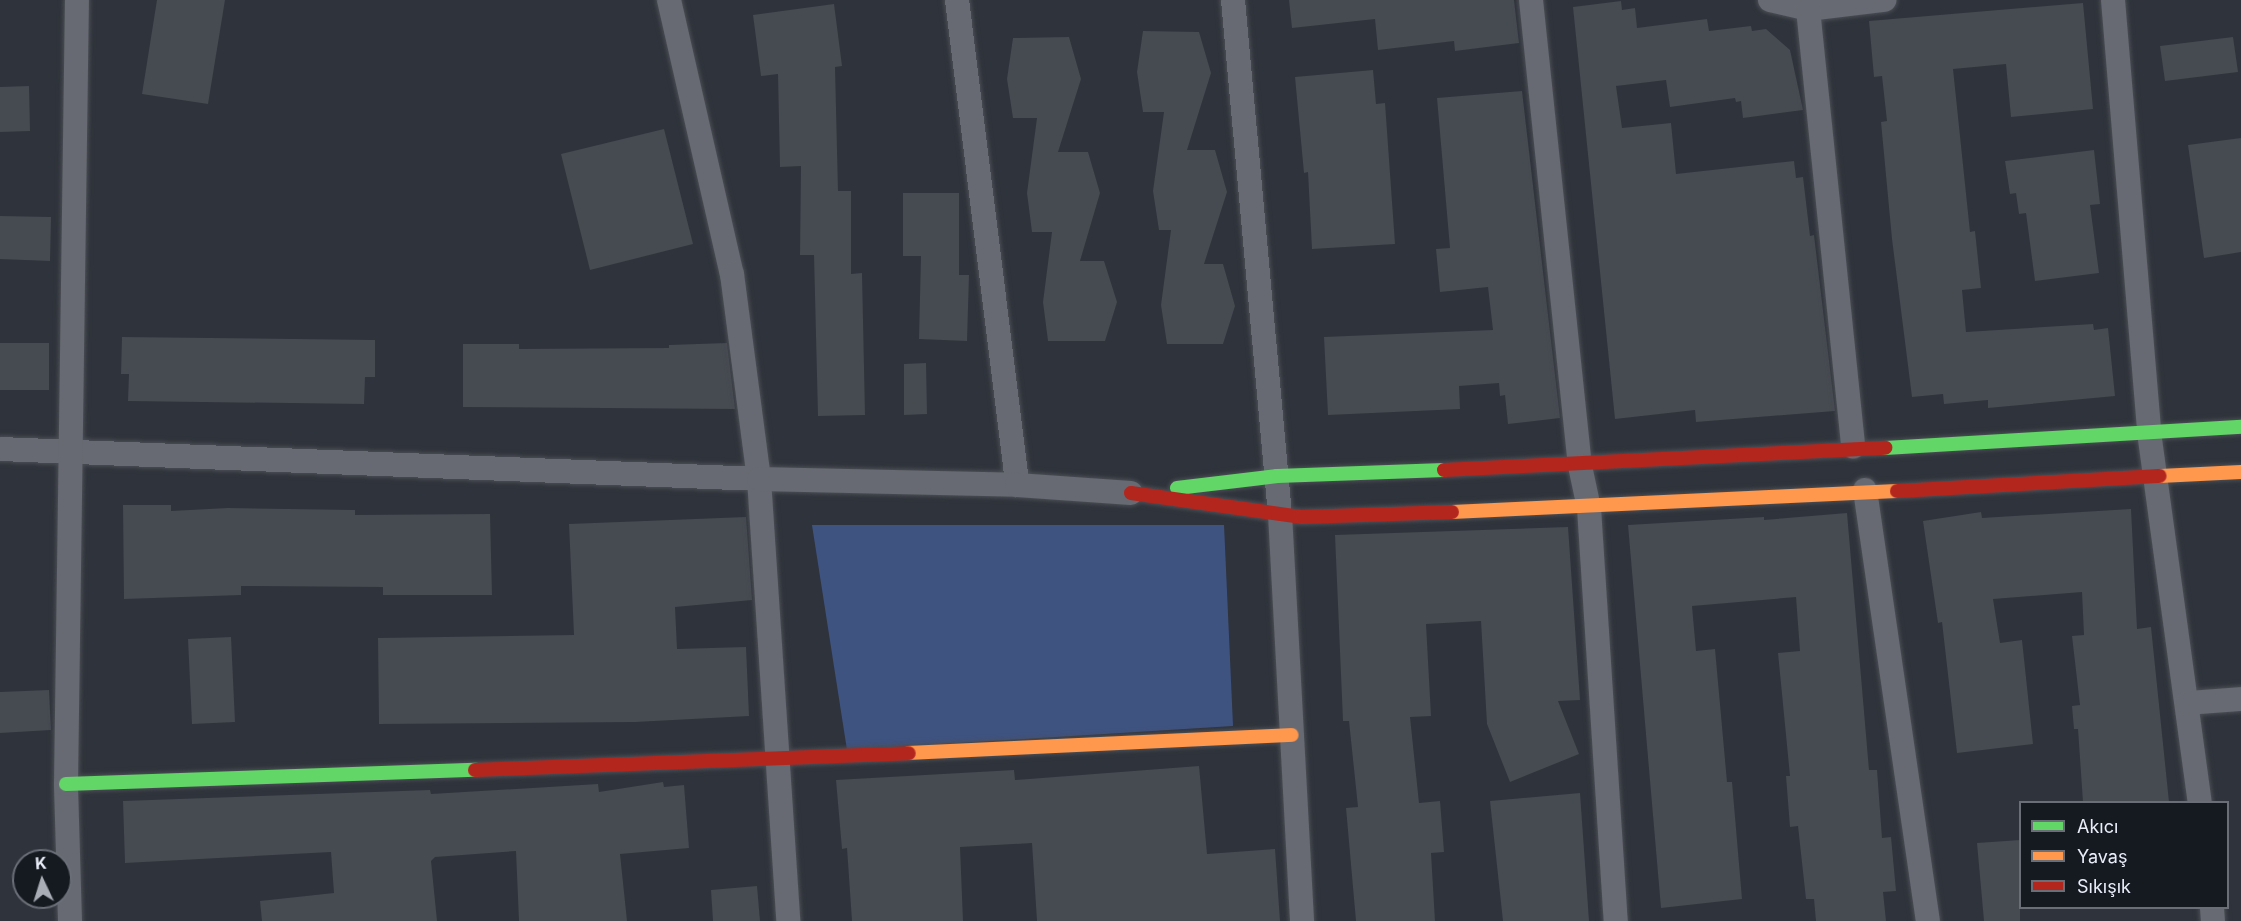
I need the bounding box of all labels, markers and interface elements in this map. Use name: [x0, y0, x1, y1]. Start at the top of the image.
legend: [2019, 801, 2229, 909]
text: Akıcı: [2077, 816, 2118, 837]
text: Yavaş: [2077, 846, 2127, 867]
north arrow: [12, 849, 72, 909]
text: K: [34, 853, 47, 873]
text: Sıkışık: [2077, 876, 2131, 897]

